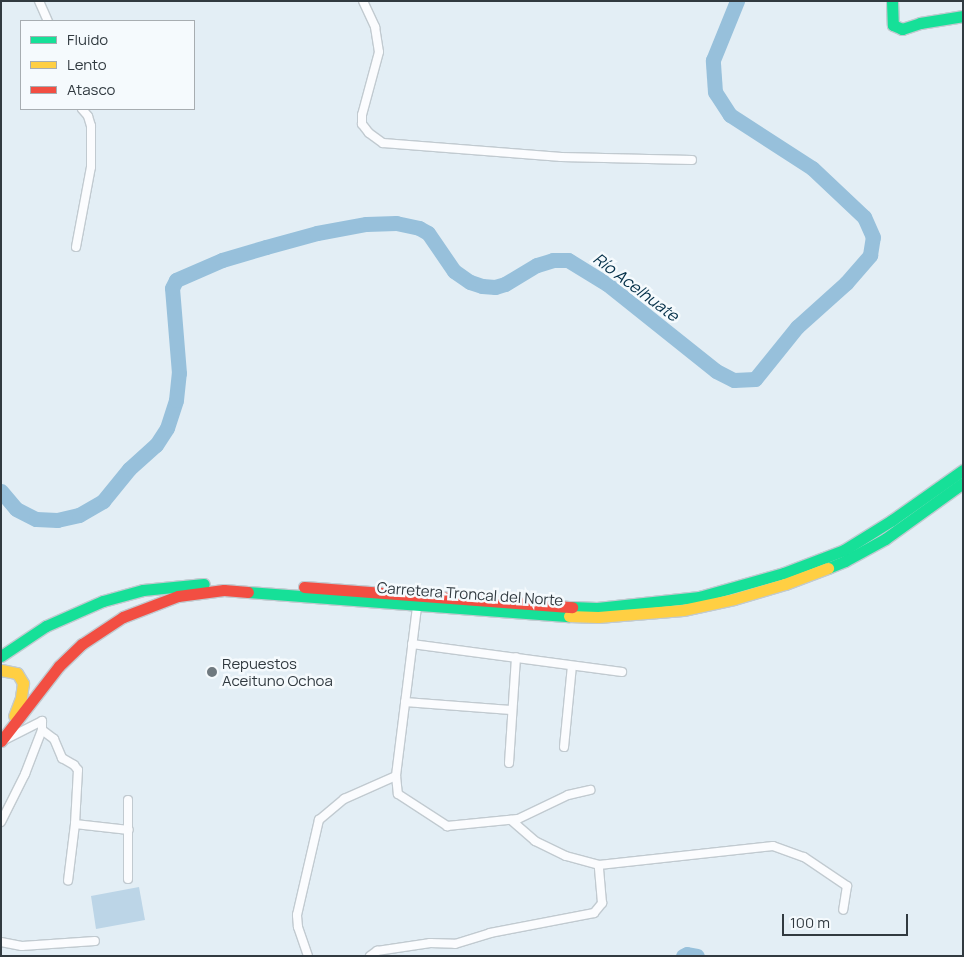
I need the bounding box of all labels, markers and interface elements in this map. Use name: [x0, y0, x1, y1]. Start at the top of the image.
legend: [20, 20, 195, 110]
text: Fluido: [67, 29, 108, 50]
text: Lento: [67, 54, 107, 75]
text: Atasco: [67, 79, 115, 100]
water label: Río Acelhuate: [590, 249, 682, 325]
street label: Carretera Troncal del Norte: [376, 579, 564, 609]
place label: Repuestos Aceituno Ochoa: [222, 654, 333, 689]
marker: Repuestos Aceituno Ochoa: [206, 666, 218, 678]
scale bar: [784, 904, 910, 936]
text: 100 m: [790, 912, 830, 933]

